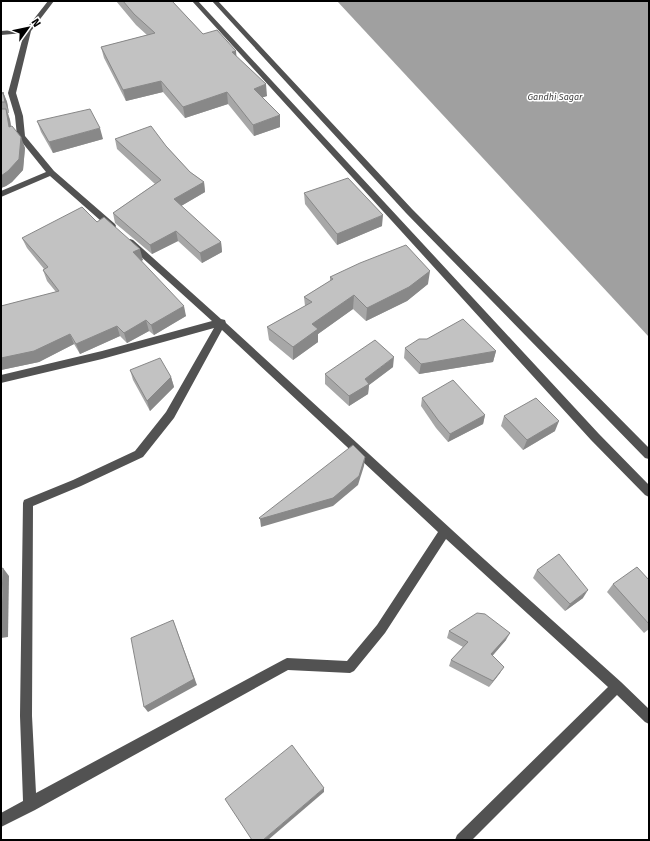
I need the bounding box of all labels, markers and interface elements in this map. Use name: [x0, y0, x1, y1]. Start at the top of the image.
north arrow: [8, 8, 48, 48]
text: N: [29, 16, 43, 29]
water label: Gandhi Sagar: [527, 92, 583, 102]

